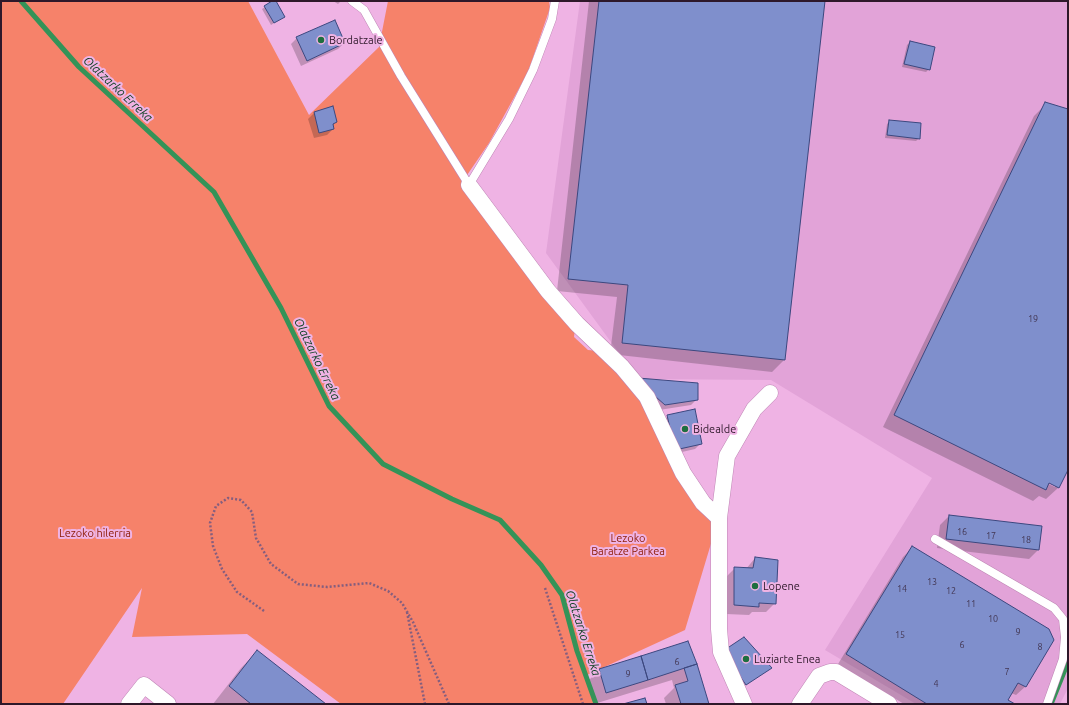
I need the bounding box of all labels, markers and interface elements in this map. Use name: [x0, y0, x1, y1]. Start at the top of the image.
place label: Bordatzale: [329, 33, 383, 47]
marker: Bordatzale: [316, 35, 326, 45]
water label: Olatzarko Erreka: [80, 53, 156, 125]
house number: 19: [1028, 314, 1038, 324]
water label: Olatzarko Erreka: [291, 316, 343, 402]
place label: Bidealde: [693, 422, 736, 436]
marker: Bidealde: [680, 424, 690, 434]
park label: Lezoko hilerria: [59, 526, 131, 540]
house number: 16: [957, 527, 967, 537]
park label: Lezoko Baratze Parkea: [591, 531, 665, 557]
house number: 17: [986, 531, 996, 541]
house number: 18: [1021, 535, 1031, 545]
house number: 13: [927, 577, 937, 587]
place label: Lopene: [763, 579, 800, 593]
marker: Lopene: [750, 581, 760, 591]
house number: 14: [897, 584, 907, 594]
house number: 12: [946, 586, 956, 596]
water label: Olatzarko Erreka: [562, 588, 604, 678]
house number: 11: [966, 599, 976, 609]
house number: 10: [988, 614, 998, 624]
house number: 9: [1015, 627, 1021, 637]
house number: 15: [895, 630, 905, 640]
house number: 6: [959, 640, 965, 650]
house number: 8: [1037, 642, 1043, 652]
place label: Luziarte Enea: [754, 652, 821, 666]
marker: Luziarte Enea: [741, 654, 751, 664]
house number: 6: [674, 657, 680, 667]
house number: 7: [1004, 667, 1010, 677]
house number: 9: [625, 669, 631, 679]
house number: 4: [933, 679, 939, 689]

